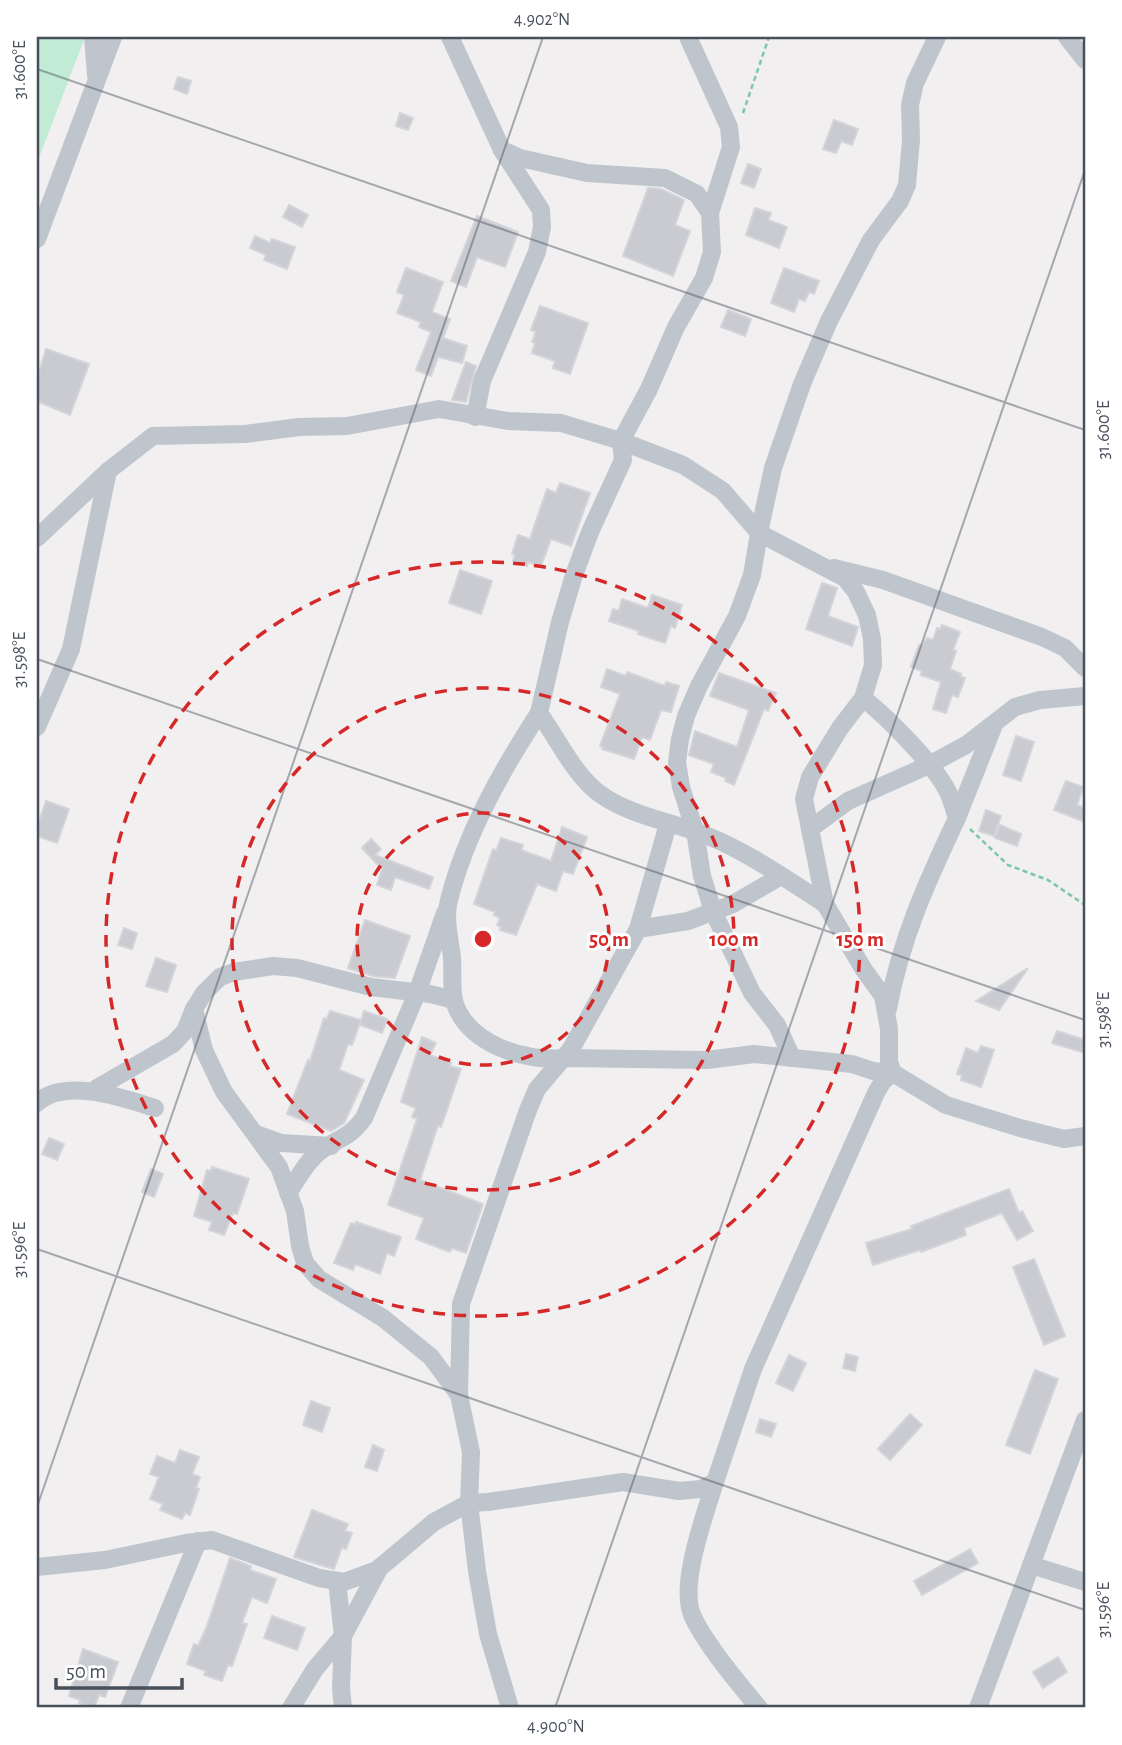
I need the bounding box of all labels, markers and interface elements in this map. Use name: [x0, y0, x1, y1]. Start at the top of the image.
text: 4.902°N: [514, 11, 570, 29]
text: 31.600°E: [11, 40, 29, 100]
text: 31.600°E: [1095, 400, 1113, 460]
text: 31.598°E: [11, 632, 29, 688]
centre of rings: [471, 927, 495, 951]
text: 50 m: [589, 929, 629, 950]
text: 100 m: [709, 929, 759, 950]
text: 150 m: [836, 929, 884, 950]
text: 31.598°E: [1095, 992, 1113, 1048]
text: 31.596°E: [11, 1222, 29, 1278]
text: 31.596°E: [1095, 1582, 1113, 1638]
scale bar: [56, 1647, 182, 1691]
text: 50 m: [66, 1661, 106, 1682]
text: 4.900°N: [527, 1718, 585, 1736]

